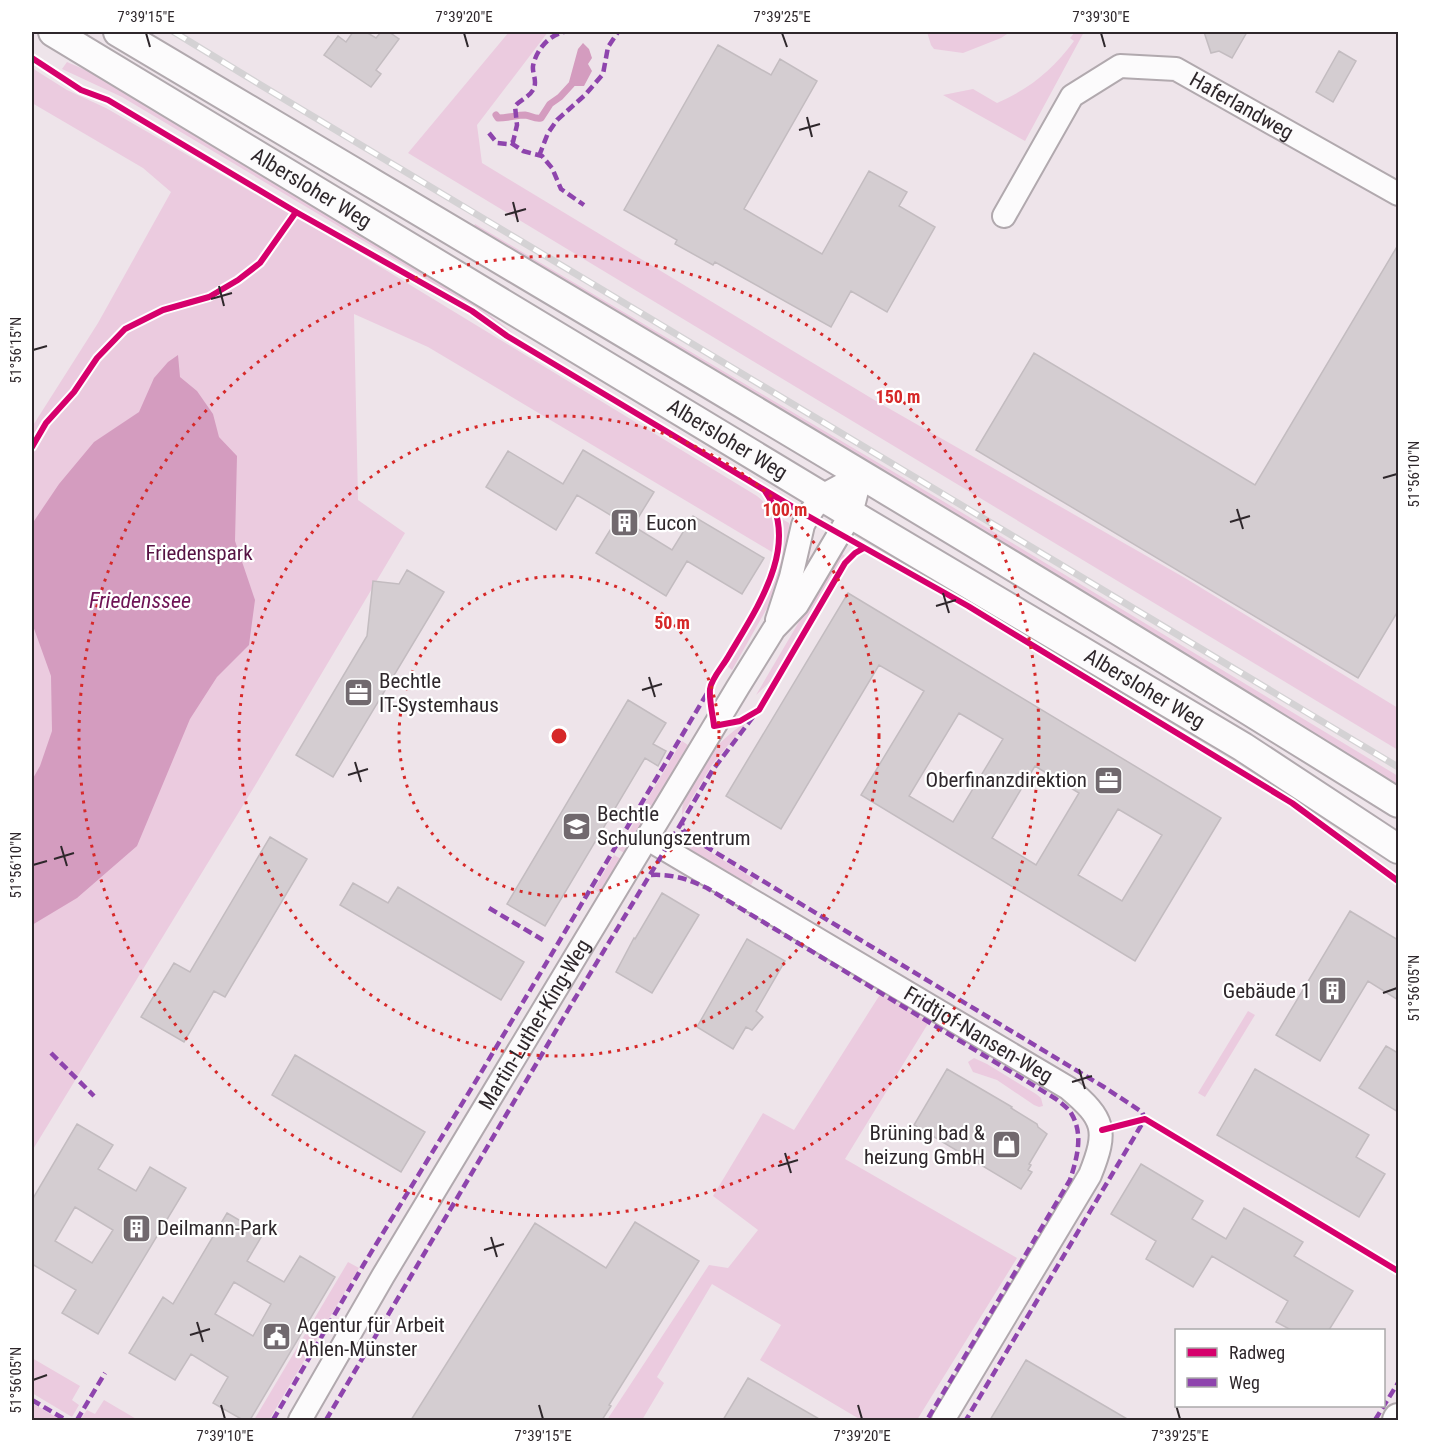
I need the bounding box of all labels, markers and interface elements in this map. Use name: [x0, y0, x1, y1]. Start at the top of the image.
text: 7°39'15"E: [117, 8, 175, 26]
text: 7°39'20"E: [435, 8, 493, 26]
text: 7°39'25"E: [753, 8, 811, 26]
text: 7°39'30"E: [1072, 8, 1130, 26]
street label: Haferlandweg: [1186, 67, 1298, 145]
street label: Albersloher Weg: [247, 143, 376, 233]
text: 51°56'15"N: [7, 317, 25, 383]
text: 150 m: [876, 386, 920, 407]
street label: Albersloher Weg: [663, 394, 792, 485]
text: 51°56'10"N: [1405, 441, 1423, 507]
text: 100 m: [763, 499, 807, 520]
building icon: Eucon: [609, 507, 641, 539]
place label: Eucon: [646, 511, 697, 535]
park label: Friedenspark: [145, 541, 253, 565]
water label: Friedenssee: [89, 588, 191, 613]
text: 50 m: [654, 612, 690, 633]
street label: Albersloher Weg: [1080, 644, 1209, 734]
place label: Bechtle IT-Systemhaus: [379, 669, 499, 717]
office icon: Bechtle IT-Systemhaus: [342, 677, 374, 709]
centre of rings: [549, 726, 569, 746]
office icon: Oberfinanzdirektion: [1092, 764, 1124, 796]
place label: Oberfinanzdirektion: [926, 768, 1087, 792]
place label: Bechtle Schulungszentrum: [597, 802, 751, 850]
school or university icon: Bechtle Schulungszentrum: [560, 810, 592, 842]
text: 51°56'10"N: [7, 832, 25, 898]
street label: Martin-Luther-King-Weg: [474, 935, 595, 1114]
text: 51°56'05"N: [1405, 955, 1423, 1021]
building icon: Gebäude 1: [1316, 975, 1348, 1007]
place label: Gebäude 1: [1223, 979, 1311, 1003]
street label: Fridtjof-Nansen-Weg: [900, 981, 1057, 1088]
place label: Brüning bad & heizung GmbH: [864, 1121, 986, 1169]
shop icon: Brüning bad & heizung GmbH: [990, 1129, 1022, 1161]
building icon: Deilmann-Park: [120, 1212, 152, 1244]
place label: Deilmann-Park: [157, 1216, 278, 1240]
place label: Agentur für Arbeit Ahlen-Münster: [297, 1313, 445, 1361]
public building icon: Agentur für Arbeit Ahlen-Münster: [260, 1321, 292, 1353]
legend: [1175, 1329, 1385, 1407]
text: Radweg: [1229, 1342, 1285, 1363]
text: 51°56'05"N: [7, 1347, 25, 1413]
text: Weg: [1229, 1372, 1260, 1393]
text: 7°39'10"E: [196, 1427, 254, 1445]
text: 7°39'15"E: [514, 1427, 572, 1445]
text: 7°39'20"E: [833, 1427, 891, 1445]
text: 7°39'25"E: [1151, 1427, 1209, 1445]

